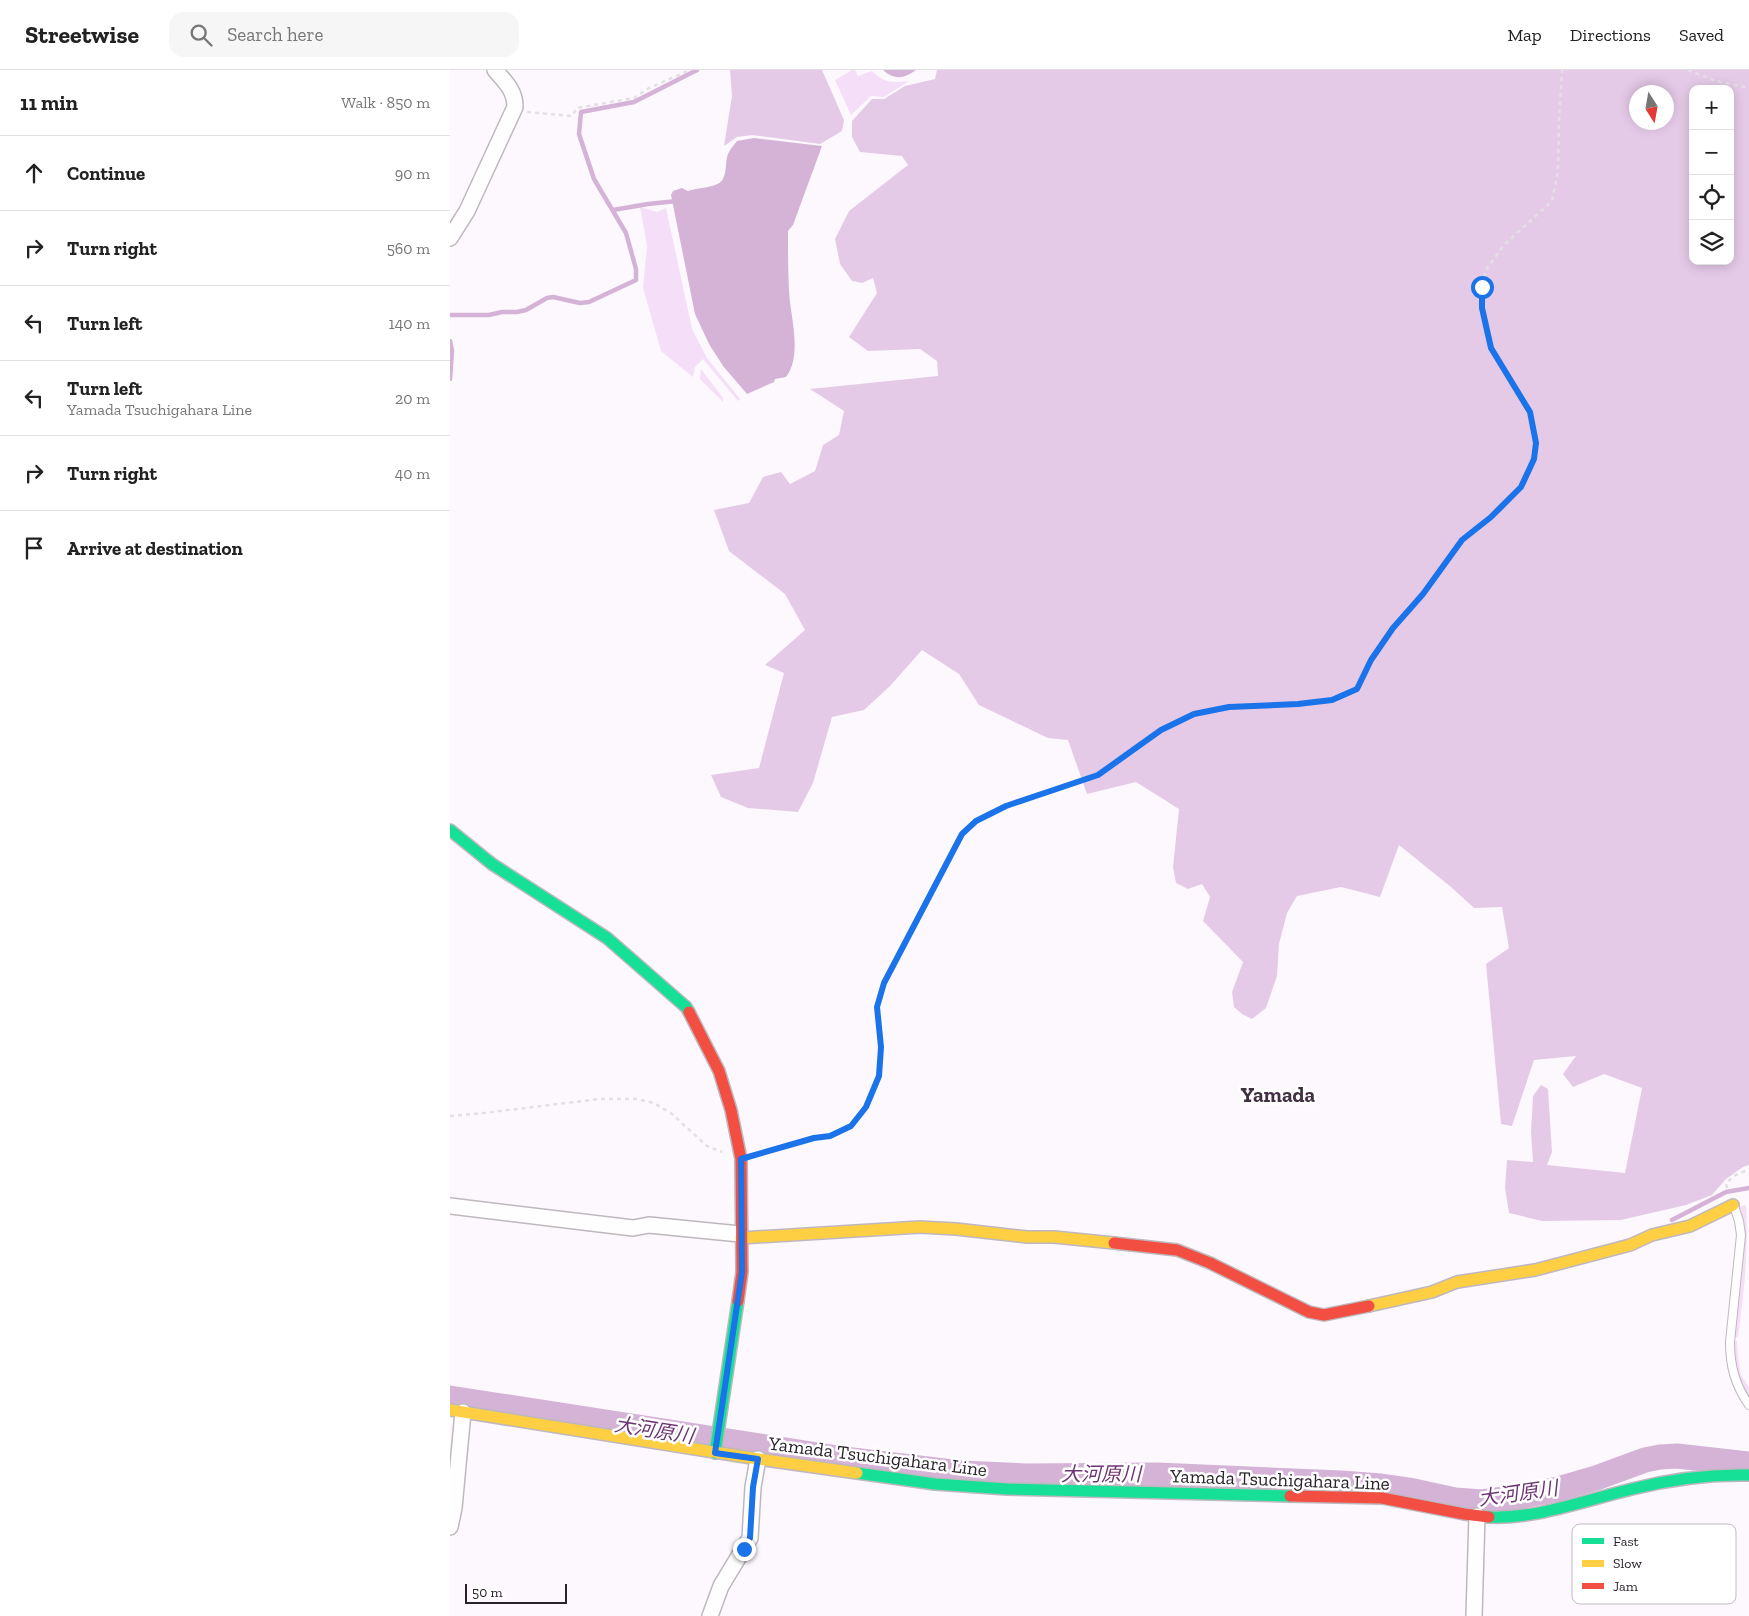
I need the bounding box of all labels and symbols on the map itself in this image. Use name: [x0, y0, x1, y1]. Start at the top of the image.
north arrow: [1629, 85, 1674, 130]
route start: [1471, 276, 1494, 299]
district label: Yamada: [1241, 1082, 1316, 1107]
water label: 大河原川: [613, 1412, 697, 1448]
street label: Yamada Tsuchigahara Line: [767, 1432, 988, 1481]
water label: 大河原川: [1061, 1462, 1143, 1486]
street label: Yamada Tsuchigahara Line: [1169, 1464, 1390, 1495]
water label: 大河原川: [1477, 1475, 1561, 1510]
legend: [1572, 1524, 1736, 1604]
text: Fast: [1613, 1533, 1640, 1550]
route end: [733, 1538, 756, 1561]
text: Slow: [1613, 1555, 1642, 1572]
text: Jam: [1613, 1578, 1638, 1595]
scale bar: [465, 1581, 568, 1604]

